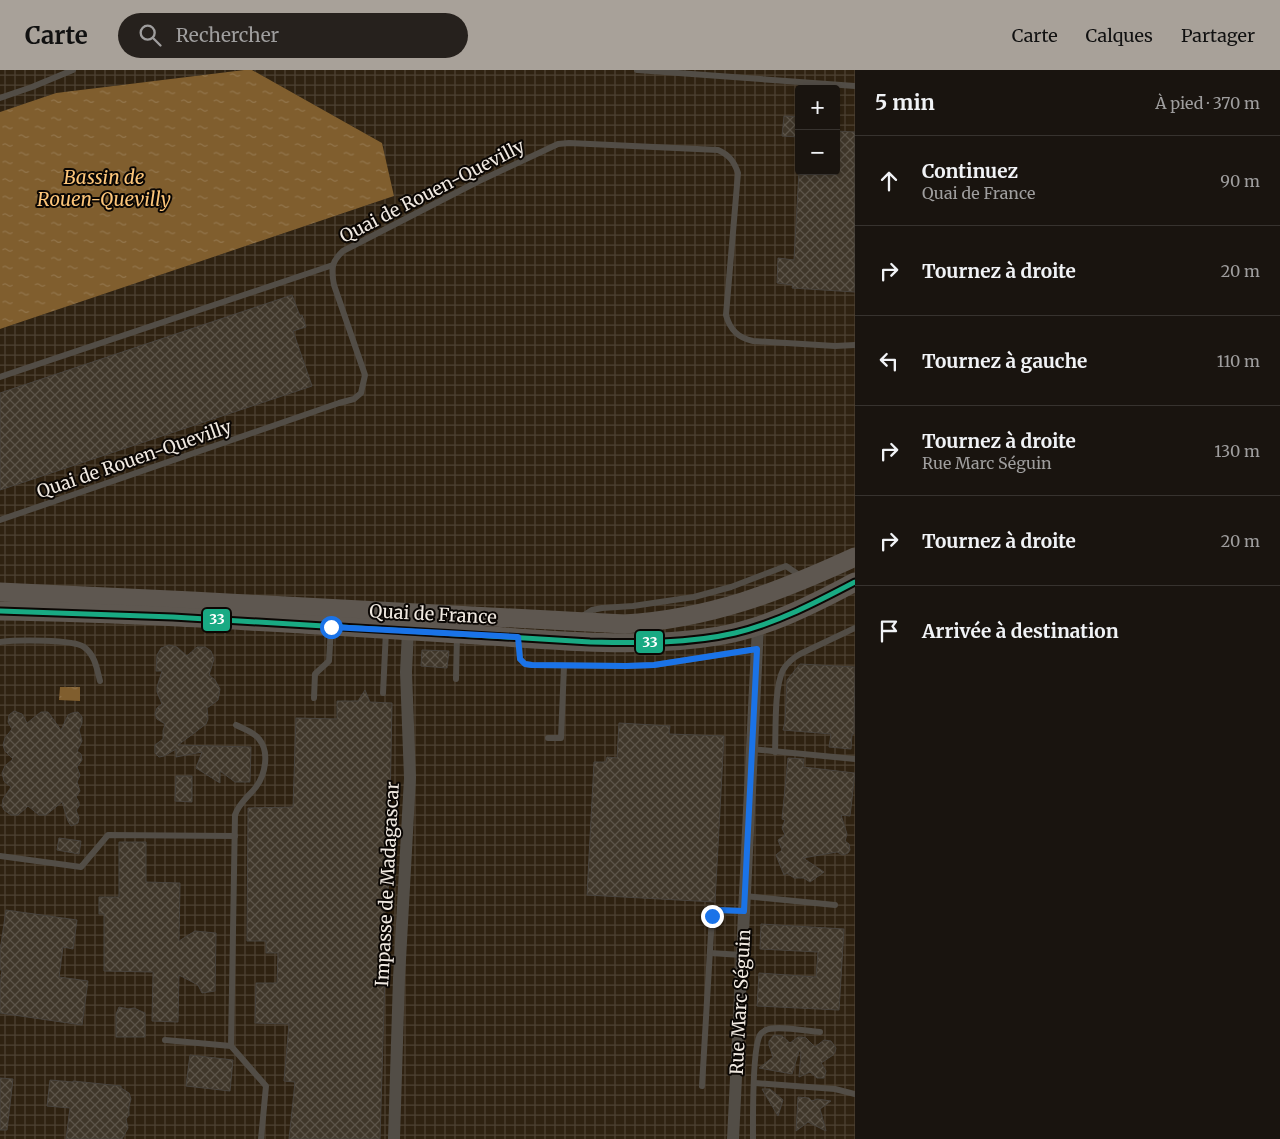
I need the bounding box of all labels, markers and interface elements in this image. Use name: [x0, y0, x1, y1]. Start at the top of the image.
search box: [118, 13, 468, 58]
text: Carte: [25, 20, 88, 51]
icon: search: [136, 21, 164, 49]
text: Rechercher: [176, 23, 279, 47]
text: Carte: [1012, 24, 1058, 47]
text: Calques: [1086, 24, 1153, 47]
text: Partager: [1181, 24, 1255, 47]
map controls: [795, 85, 840, 175]
button: +: [795, 85, 840, 130]
text: 5 min: [875, 89, 935, 116]
text: À pied · 370 m: [1155, 93, 1260, 113]
button: −: [795, 130, 840, 175]
street label: Quai de Rouen-Quevilly: [336, 134, 529, 248]
text: Continuez: [922, 159, 1018, 183]
water label: Bassin de Rouen-Quevilly: [37, 165, 171, 211]
icon: ahead: [875, 167, 903, 195]
text: 90 m: [1220, 171, 1260, 191]
text: Quai de France: [922, 183, 1035, 203]
icon: right: [875, 257, 903, 285]
text: Tournez à droite: [922, 259, 1076, 283]
text: 20 m: [1221, 261, 1260, 281]
icon: left: [875, 347, 903, 375]
text: Tournez à gauche: [922, 349, 1087, 373]
text: 110 m: [1217, 351, 1260, 371]
street label: Quai de Rouen-Quevilly: [34, 415, 235, 503]
text: Tournez à droite: [922, 429, 1076, 453]
icon: right: [875, 437, 903, 465]
text: 130 m: [1214, 441, 1260, 461]
text: Rue Marc Séguin: [922, 453, 1052, 473]
icon: right: [875, 527, 903, 555]
text: Tournez à droite: [922, 529, 1076, 553]
text: 20 m: [1221, 531, 1260, 551]
street label: Quai de France: [369, 599, 497, 629]
line badge: 33: [202, 608, 231, 632]
text: 33: [209, 610, 225, 628]
route start: [320, 616, 343, 639]
icon: arrive: [875, 617, 903, 645]
text: Arrivée à destination: [922, 619, 1119, 643]
line badge: 33: [635, 630, 664, 654]
text: 33: [642, 633, 658, 651]
street label: Impasse de Madagascar: [370, 781, 404, 987]
route end: [701, 905, 724, 928]
street label: Rue Marc Séguin: [725, 928, 755, 1075]

